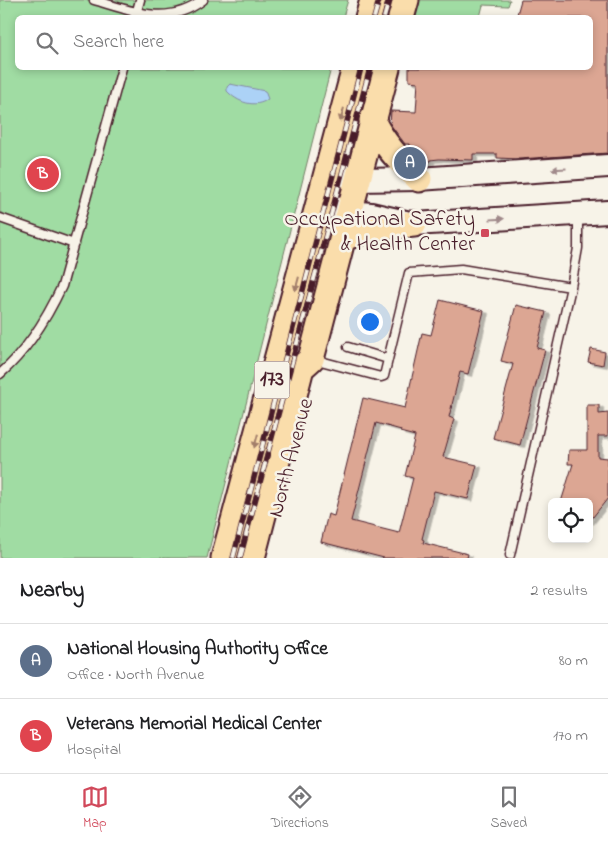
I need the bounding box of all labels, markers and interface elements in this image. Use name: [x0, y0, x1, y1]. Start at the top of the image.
search box: [15, 15, 593, 70]
icon: search: [33, 29, 61, 57]
text: Search here: [73, 29, 164, 56]
one-way arrow: [338, 107, 346, 122]
pin: A: [394, 144, 426, 182]
pin: B: [27, 155, 59, 193]
one-way arrow: [551, 165, 567, 173]
place label: Occupational Safety & Health Center: [284, 204, 475, 261]
one-way arrow: [490, 214, 506, 222]
marker: Occupational Safety & Health Center: [479, 227, 491, 239]
one-way arrow: [293, 276, 301, 291]
your location: [357, 309, 383, 335]
road number: 173: [254, 362, 290, 398]
street label: North Avenue: [261, 395, 323, 521]
one-way arrow: [251, 433, 259, 448]
map controls: [548, 498, 593, 543]
button: locate: [548, 498, 593, 543]
text: Nearby: [20, 576, 84, 606]
text: 2 results: [530, 579, 588, 603]
text: National Housing Authority Office: [67, 636, 328, 663]
text: A: [31, 649, 41, 673]
text: 80 m: [559, 649, 588, 673]
text: Office · North Avenue: [67, 663, 204, 687]
text: Veterans Memorial Medical Center: [67, 711, 321, 738]
text: B: [31, 724, 41, 748]
text: 170 m: [553, 724, 588, 748]
text: Hospital: [67, 738, 121, 762]
tab: Map: [81, 783, 109, 834]
tab: Directions: [271, 783, 329, 834]
tab: Saved: [491, 783, 527, 834]

